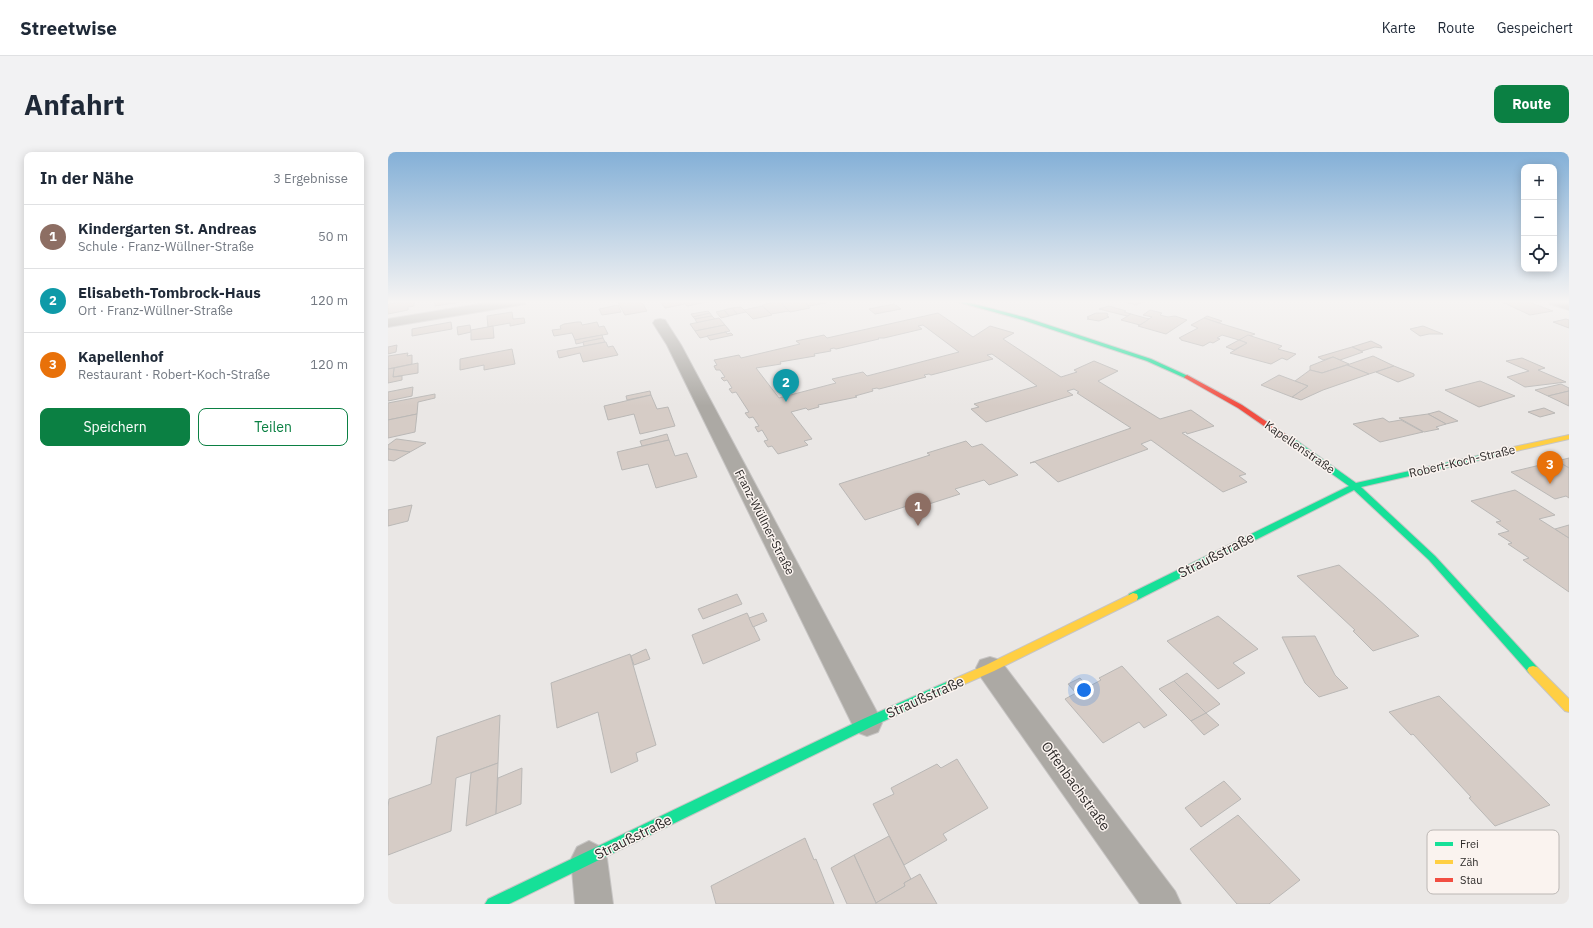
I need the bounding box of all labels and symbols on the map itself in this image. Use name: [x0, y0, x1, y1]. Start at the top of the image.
pin: 2: [773, 369, 799, 402]
street label: Kapellenstraße: [1262, 417, 1338, 477]
street label: Robert-Koch-Straße: [1407, 441, 1517, 481]
pin: 3: [1537, 451, 1563, 484]
street label: Franz-Wüllner-Straße: [732, 467, 798, 578]
pin: 1: [905, 493, 931, 526]
street label: Straußstraße: [1175, 528, 1257, 582]
street label: Straußstraße: [883, 672, 967, 722]
your location: [1074, 680, 1094, 700]
street label: Offenbachstraße: [1038, 738, 1115, 834]
street label: Straußstraße: [592, 811, 675, 863]
legend: [1427, 830, 1559, 894]
text: Frei: [1460, 837, 1479, 851]
text: Zäh: [1460, 855, 1479, 869]
text: Stau: [1460, 873, 1482, 887]

